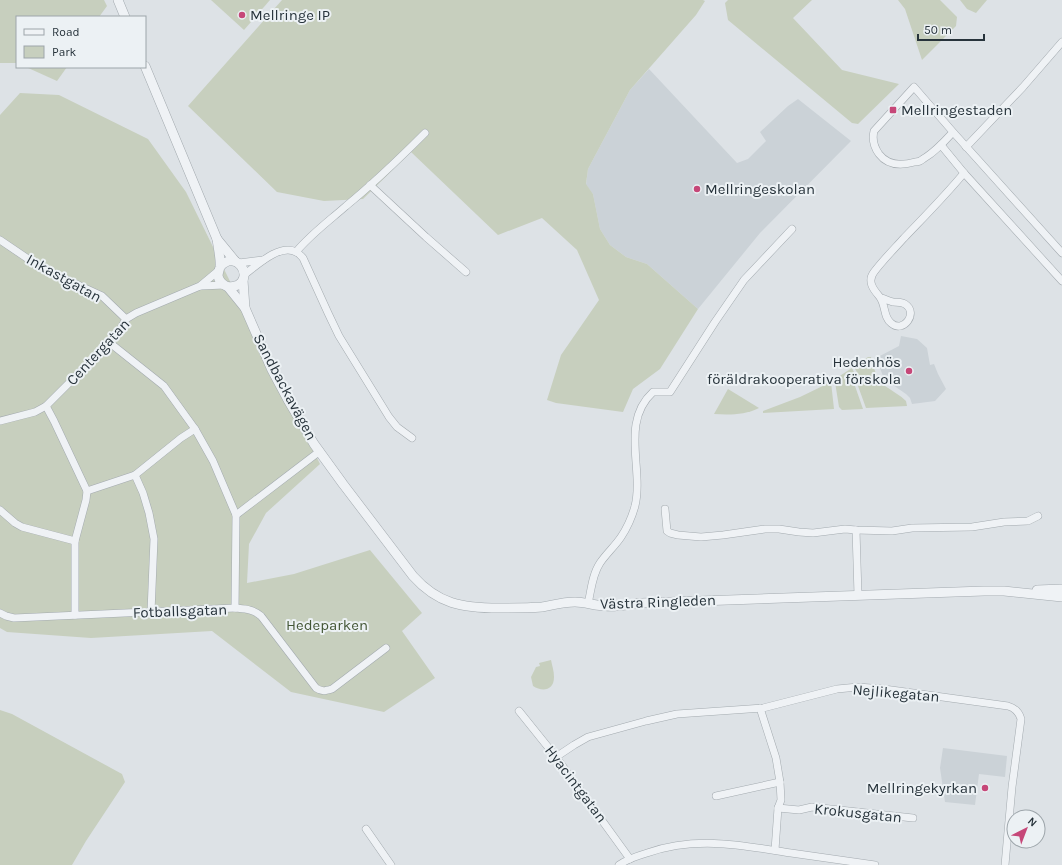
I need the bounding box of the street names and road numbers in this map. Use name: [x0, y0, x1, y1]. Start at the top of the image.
street label: Inkastgatan: [23, 250, 105, 306]
street label: Centergatan: [63, 315, 133, 389]
street label: Sandbackavägen: [249, 331, 321, 443]
street label: Västra Ringleden: [600, 591, 716, 613]
street label: Fotballsgatan: [133, 600, 227, 622]
street label: Nejlikegatan: [852, 680, 940, 706]
street label: Hyacintgatan: [541, 742, 611, 826]
street label: Krokusgatan: [813, 799, 903, 827]

